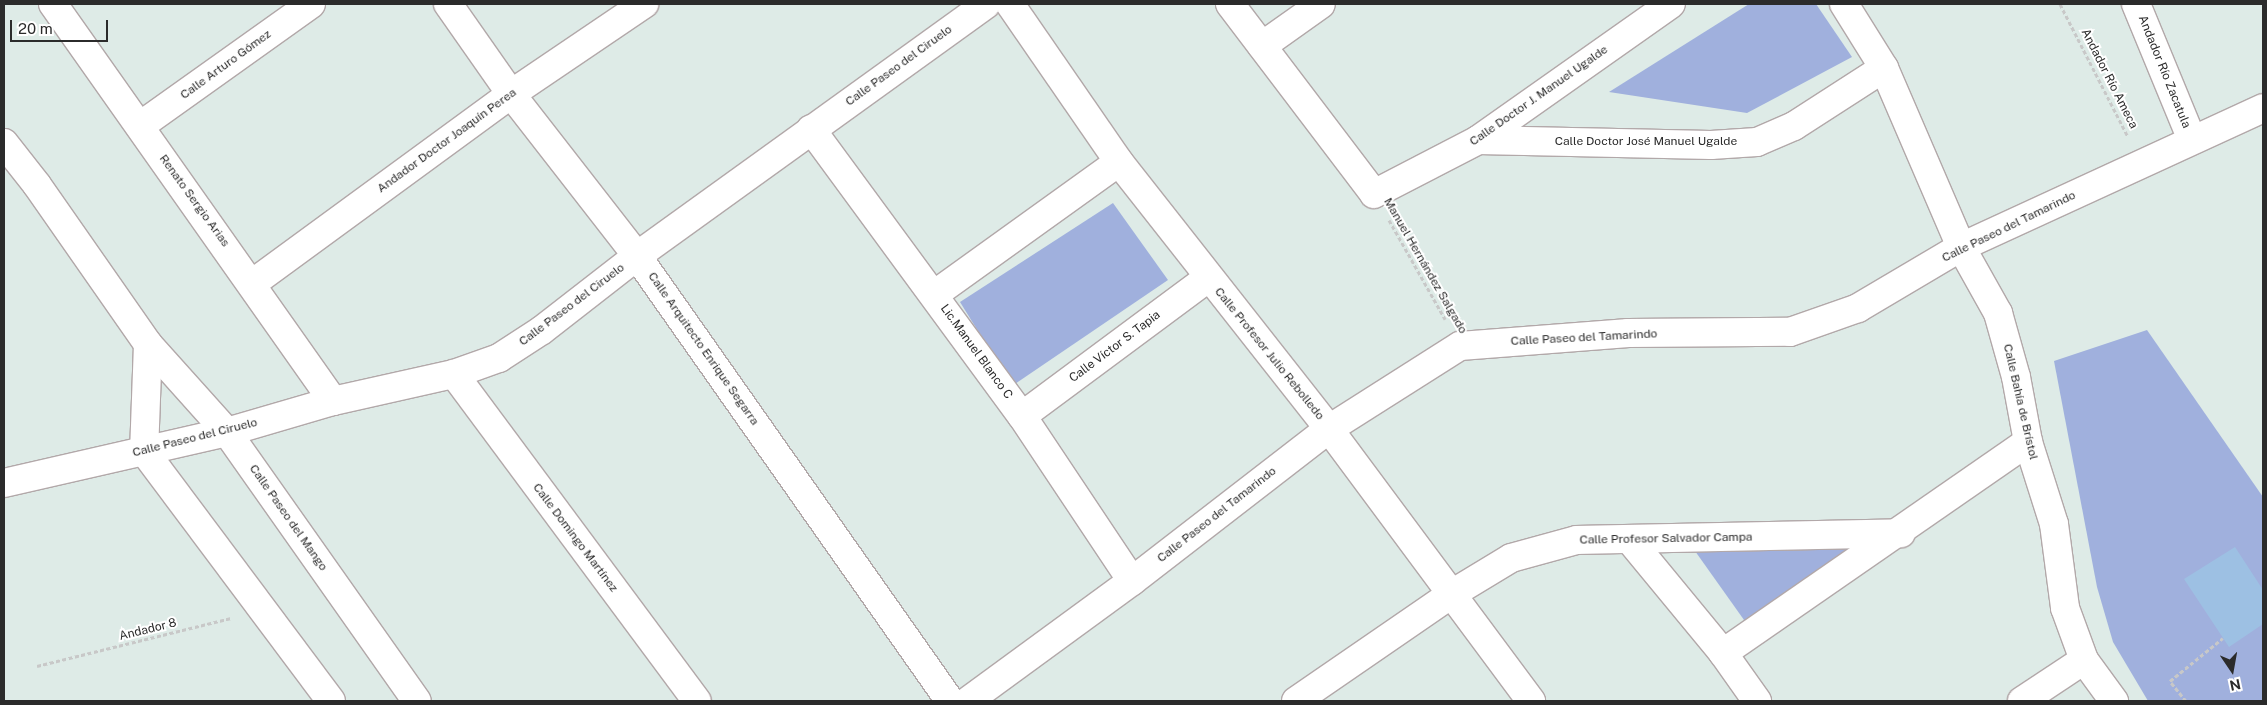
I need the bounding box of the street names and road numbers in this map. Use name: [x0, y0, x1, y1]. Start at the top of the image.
street label: Andador Río Zacatula: [2135, 13, 2193, 131]
street label: Calle Paseo del Ciruelo: [843, 22, 955, 110]
street label: Calle Arturo Gómez: [178, 27, 274, 103]
street label: Andador Río Ameca: [2078, 27, 2140, 131]
street label: Calle Doctor J. Manuel Ugalde: [1467, 43, 1611, 149]
street label: Andador Doctor Joaquín Perea: [375, 86, 519, 196]
street label: Calle Doctor José Manuel Ugalde: [1555, 135, 1737, 149]
street label: Renato Sergio Arias: [156, 152, 232, 250]
street label: Calle Paseo del Tamarindo: [1940, 188, 2078, 266]
street label: Manuel Hernández Salgado: [1380, 196, 1470, 336]
street label: Calle Paseo del Ciruelo: [516, 261, 628, 349]
street label: Calle Arquitecto Enrique Segarra: [644, 270, 762, 428]
street label: Calle Profesor Julio Rebolledo: [1211, 285, 1327, 423]
street label: Lic.Manuel Blanco C: [937, 302, 1015, 402]
street label: Calle Víctor S. Tapia: [1067, 308, 1163, 386]
street label: Calle Paseo del Tamarindo: [1510, 327, 1658, 349]
street label: Calle Bahía de Brístol: [2000, 343, 2040, 461]
street label: Calle Paseo del Ciruelo: [131, 415, 259, 461]
street label: Calle Paseo del Mango: [246, 462, 330, 574]
street label: Calle Paseo del Tamarindo: [1155, 464, 1279, 566]
street label: Calle Domingo Martínez: [529, 481, 621, 595]
street label: Calle Profesor Salvador Campa: [1579, 530, 1753, 548]
street label: Andador 8: [118, 616, 178, 644]

